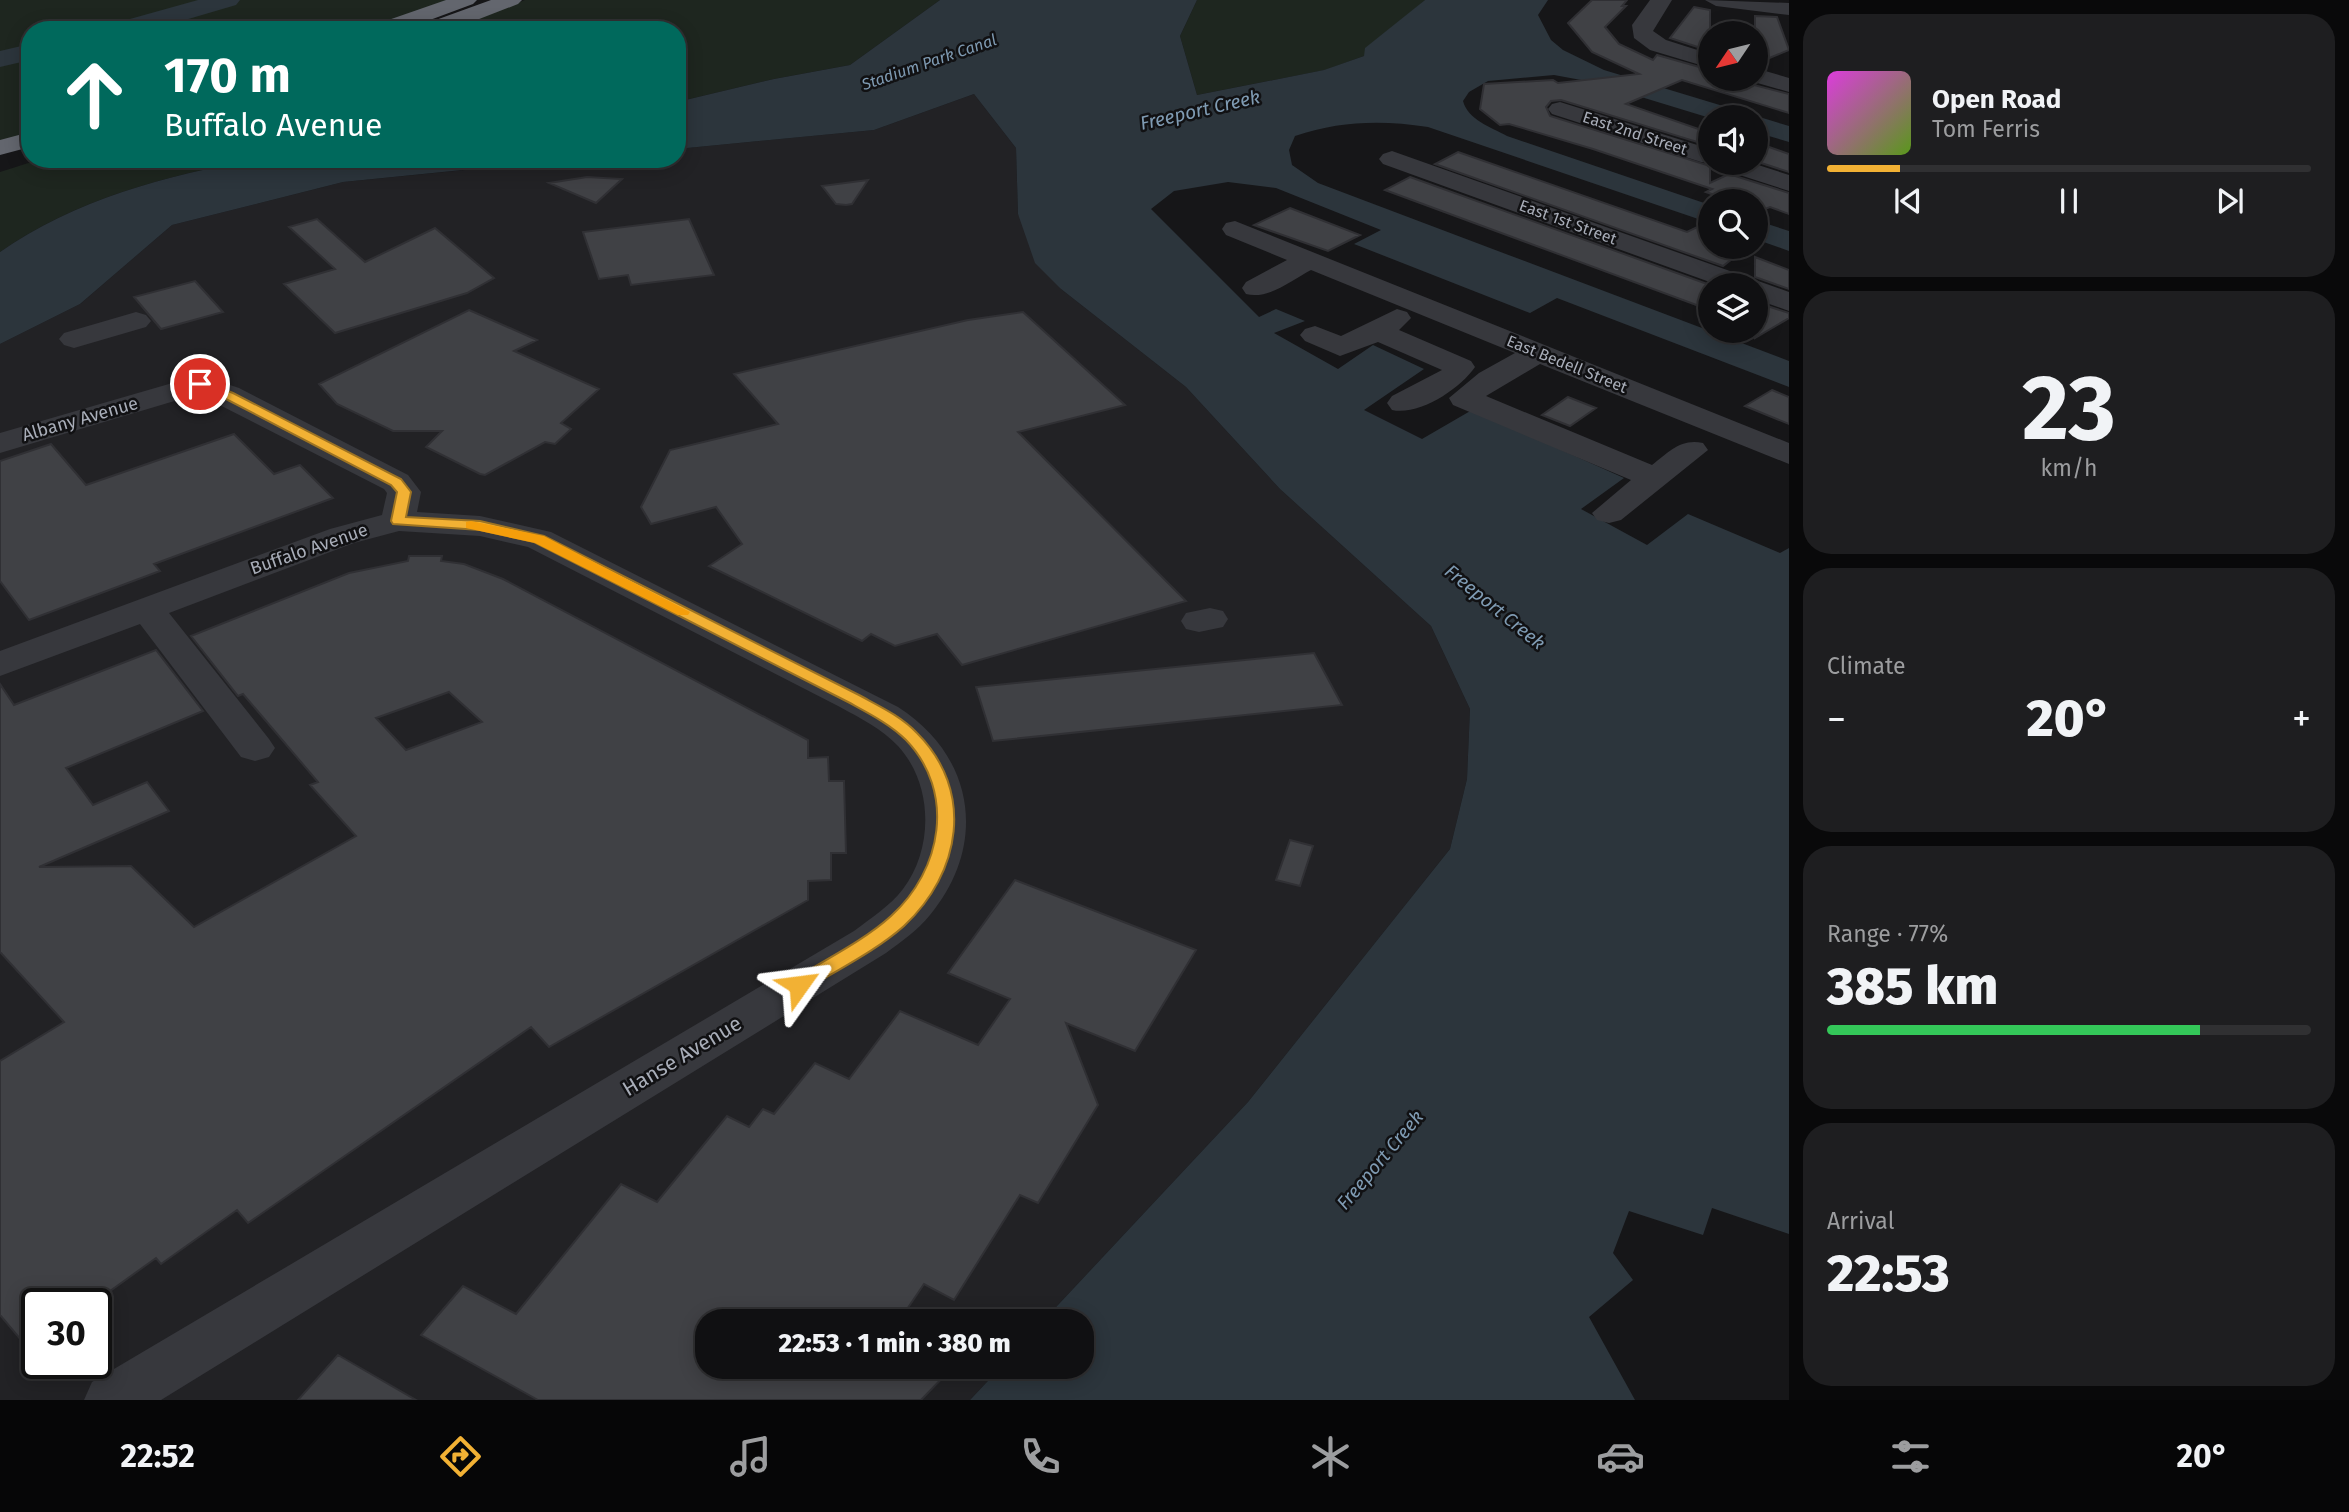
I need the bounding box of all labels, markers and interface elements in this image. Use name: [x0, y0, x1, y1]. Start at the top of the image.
north arrow: [1698, 21, 1768, 91]
map controls: [1698, 21, 1768, 343]
water label: Stadium Park Canal: [858, 30, 999, 94]
text: 170 m: [164, 46, 291, 105]
icon: ahead: [49, 49, 140, 140]
text: Open Road: [1932, 84, 2061, 115]
water label: Freeport Creek: [1138, 85, 1262, 135]
button: sound: [1698, 105, 1768, 175]
text: Buffalo Avenue: [164, 106, 383, 144]
street label: East 2nd Street: [1580, 107, 1690, 159]
text: Tom Ferris: [1932, 115, 2040, 143]
icon: previous: [1889, 182, 1927, 220]
icon: pause: [2050, 182, 2088, 220]
icon: next: [2211, 182, 2249, 220]
button: search: [1698, 189, 1768, 259]
street label: East 1st Street: [1517, 196, 1619, 248]
button: layers: [1698, 273, 1768, 343]
street label: East Bedell Street: [1504, 331, 1630, 397]
pin: [170, 354, 230, 414]
text: 23: [2022, 354, 2116, 463]
icon: arrive: [181, 365, 219, 403]
street label: Albany Avenue: [19, 392, 141, 446]
text: km/h: [2041, 454, 2097, 482]
street label: Buffalo Avenue: [247, 519, 371, 579]
water label: Freeport Creek: [1440, 560, 1550, 654]
text: Climate: [1827, 652, 1906, 680]
text: 20°: [2026, 687, 2112, 750]
text: −: [1827, 696, 1846, 742]
text: +: [2292, 696, 2311, 742]
text: Range · 77%: [1827, 920, 1948, 948]
position arrow: [762, 948, 836, 1022]
text: 385 km: [1827, 955, 1998, 1018]
street label: Hanse Avenue: [618, 1010, 746, 1102]
water label: Freeport Creek: [1332, 1106, 1428, 1214]
text: Arrival: [1827, 1207, 1894, 1235]
text: 22:53: [1827, 1242, 1950, 1305]
speed limit sign: 30: [21, 1288, 112, 1379]
text: 22:53 · 1 min · 380 m: [778, 1328, 1011, 1359]
icon: directions: [436, 1432, 485, 1481]
icon: music: [726, 1432, 775, 1481]
icon: phone: [1016, 1432, 1065, 1481]
icon: climate: [1306, 1432, 1355, 1481]
icon: car: [1596, 1432, 1645, 1481]
icon: filters: [1886, 1432, 1935, 1481]
text: 22:52: [121, 1437, 195, 1475]
text: 20°: [2176, 1437, 2228, 1475]

